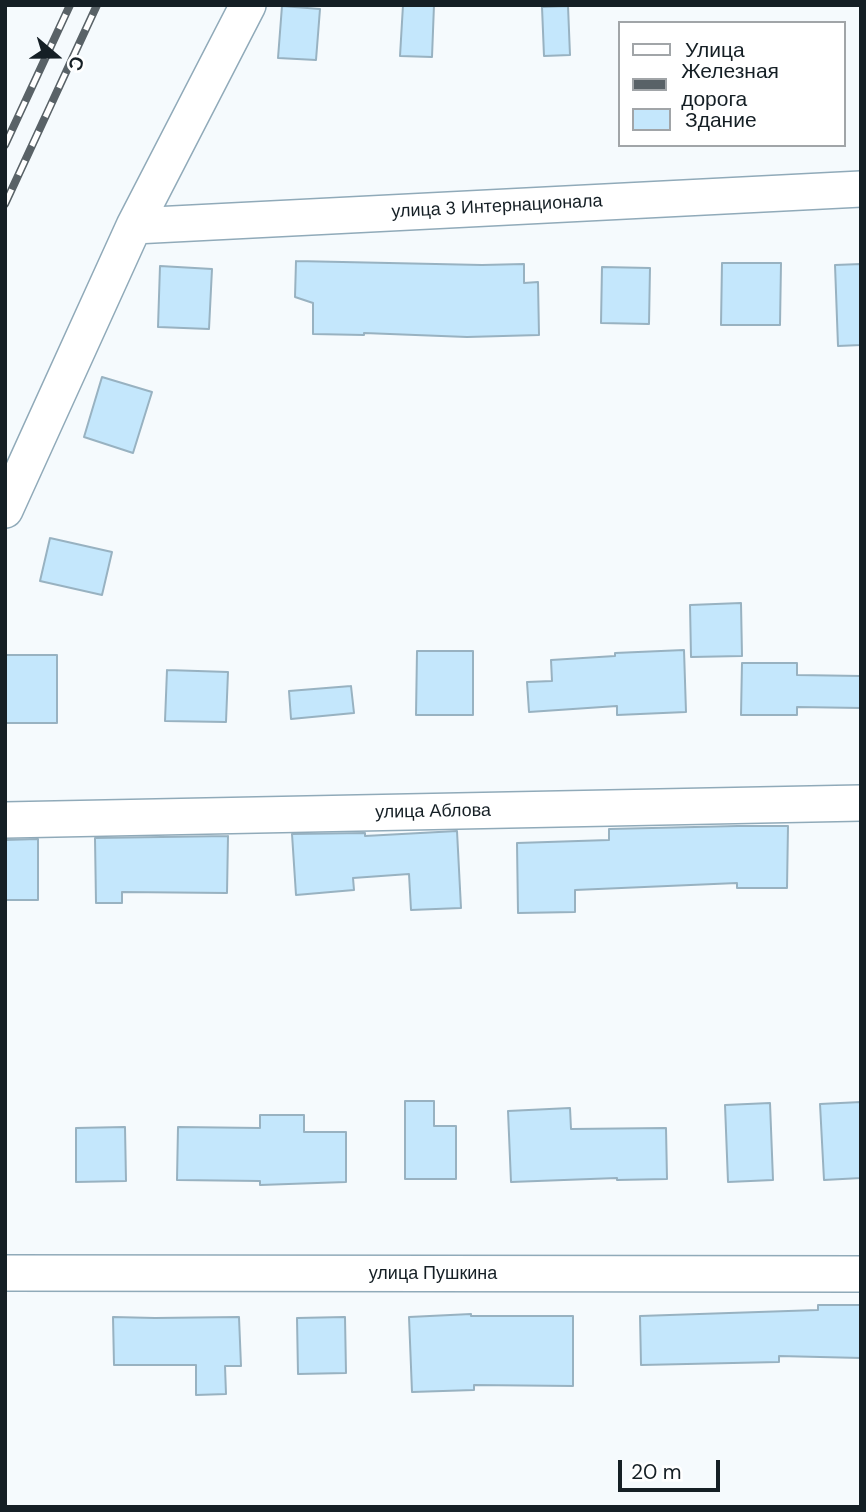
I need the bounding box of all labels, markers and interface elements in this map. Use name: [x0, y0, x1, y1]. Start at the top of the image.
north arrow: [21, 21, 91, 91]
legend: [618, 21, 845, 147]
text: Улица: [685, 36, 745, 64]
text: С: [62, 53, 90, 74]
text: Железная дорога: [681, 57, 779, 113]
text: Здание: [685, 106, 757, 134]
street label: улица 3 Интернационала: [391, 191, 603, 223]
street label: улица Аблова: [375, 800, 491, 824]
street label: улица Пушкина: [369, 1263, 497, 1285]
scale bar: [621, 1446, 722, 1490]
text: 20 m: [631, 1458, 682, 1486]

